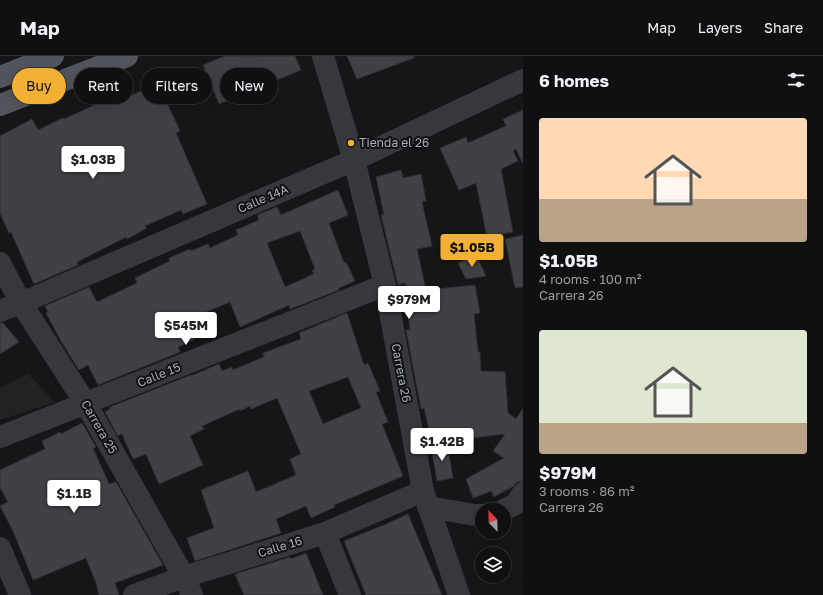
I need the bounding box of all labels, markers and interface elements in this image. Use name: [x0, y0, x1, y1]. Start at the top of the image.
text: Map: [20, 16, 60, 39]
text: Map: [647, 19, 676, 36]
text: Layers: [698, 19, 742, 36]
text: Share: [764, 19, 803, 36]
chip: Buy: [12, 68, 66, 104]
chip: Rent: [74, 68, 133, 104]
chip: Filters: [141, 68, 212, 104]
chip: New: [220, 68, 278, 104]
icon: filters: [785, 69, 807, 91]
text: 6 homes: [539, 70, 609, 91]
place label: Tienda el 26: [359, 135, 429, 150]
marker: Tienda el 26: [346, 138, 356, 148]
icon: home: [637, 144, 709, 216]
pin: $1.03B: [60, 146, 126, 180]
text: $1.03B: [70, 151, 116, 167]
street label: Calle 14A: [235, 181, 290, 216]
pin: $1.05B: [439, 234, 505, 268]
text: $1.05B: [449, 239, 495, 255]
text: $1.05B: [539, 250, 598, 271]
text: 4 rooms · 100 m²: [539, 271, 641, 287]
pin: $979M: [381, 286, 437, 320]
text: Carrera 26: [539, 287, 604, 303]
text: $979M: [387, 291, 431, 307]
pin: $545M: [158, 312, 214, 346]
text: $545M: [164, 317, 208, 333]
street label: Carrera 26: [388, 342, 415, 404]
icon: home: [637, 356, 709, 428]
street label: Calle 15: [135, 359, 183, 390]
street label: Carrera 25: [78, 397, 121, 456]
pin: $1.42B: [409, 428, 475, 462]
text: $1.42B: [420, 433, 464, 449]
text: $979M: [539, 462, 596, 483]
pin: $1.1B: [46, 480, 102, 514]
text: 3 rooms · 86 m²: [539, 483, 634, 499]
text: $1.1B: [56, 485, 92, 501]
text: Carrera 26: [539, 499, 604, 515]
north arrow: [475, 503, 511, 539]
map controls: [475, 503, 511, 583]
street label: Calle 16: [256, 533, 304, 560]
button: layers: [475, 547, 511, 583]

